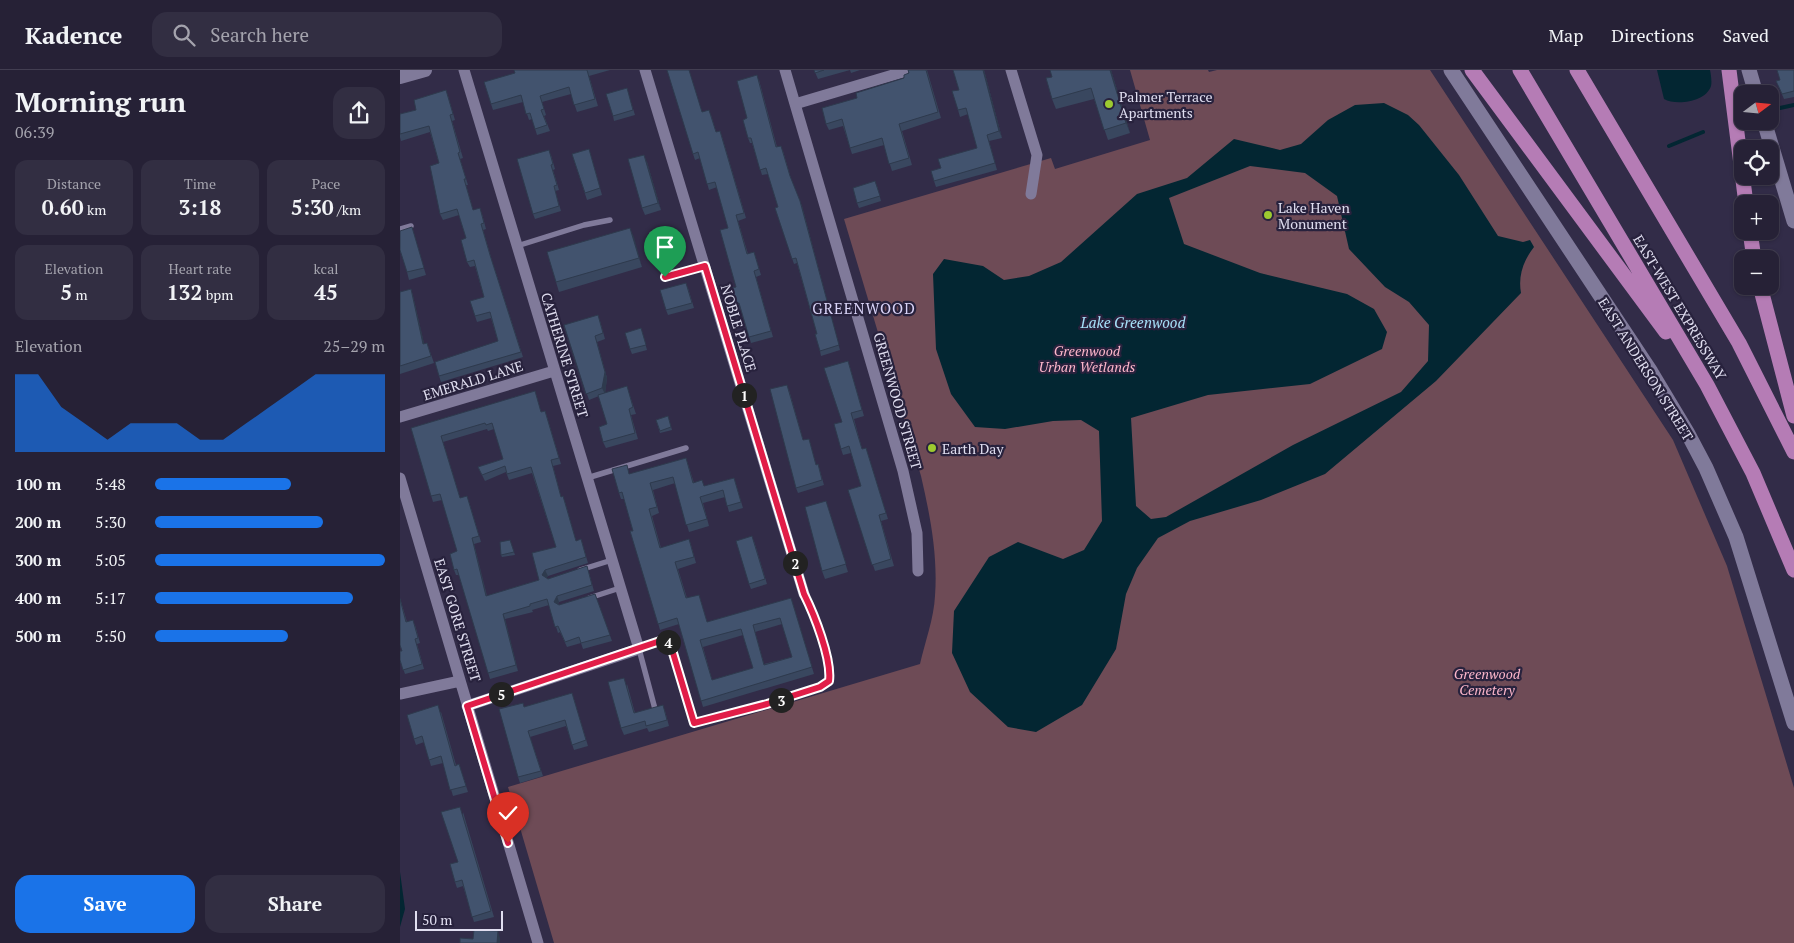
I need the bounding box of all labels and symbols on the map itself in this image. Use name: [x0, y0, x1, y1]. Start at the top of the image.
north arrow: [1734, 85, 1779, 130]
place label: Palmer Terrace Apartments: [1119, 87, 1212, 122]
marker: Palmer Terrace Apartments: [1103, 98, 1115, 110]
place label: Lake Haven Monument: [1278, 198, 1350, 233]
marker: Lake Haven Monument: [1262, 209, 1274, 221]
pin: [644, 226, 686, 277]
street label: EAST-WEST EXPRESSWAY: [1629, 231, 1731, 384]
street label: NOBLE PLACE: [717, 282, 761, 374]
street label: CATHERINE STREET: [537, 290, 593, 420]
street label: EAST ANDERSON STREET: [1594, 294, 1698, 444]
district label: GREENWOOD: [812, 298, 916, 318]
water label: Lake Greenwood: [1080, 312, 1186, 332]
street label: GREENWOOD STREET: [869, 330, 927, 472]
park label: Greenwood Urban Wetlands: [1039, 341, 1135, 376]
street label: EMERALD LANE: [421, 356, 525, 404]
pin: 1: [732, 382, 756, 408]
place label: Earth Day: [942, 439, 1004, 458]
marker: Earth Day: [926, 442, 938, 454]
pin: 2: [782, 550, 808, 576]
street label: EAST GORE STREET: [430, 556, 486, 684]
pin: 4: [656, 630, 680, 654]
park label: Greenwood Cemetery: [1454, 664, 1521, 699]
pin: 5: [488, 682, 514, 706]
pin: 3: [768, 688, 794, 712]
pin: [487, 792, 529, 843]
scale bar: [415, 908, 502, 931]

